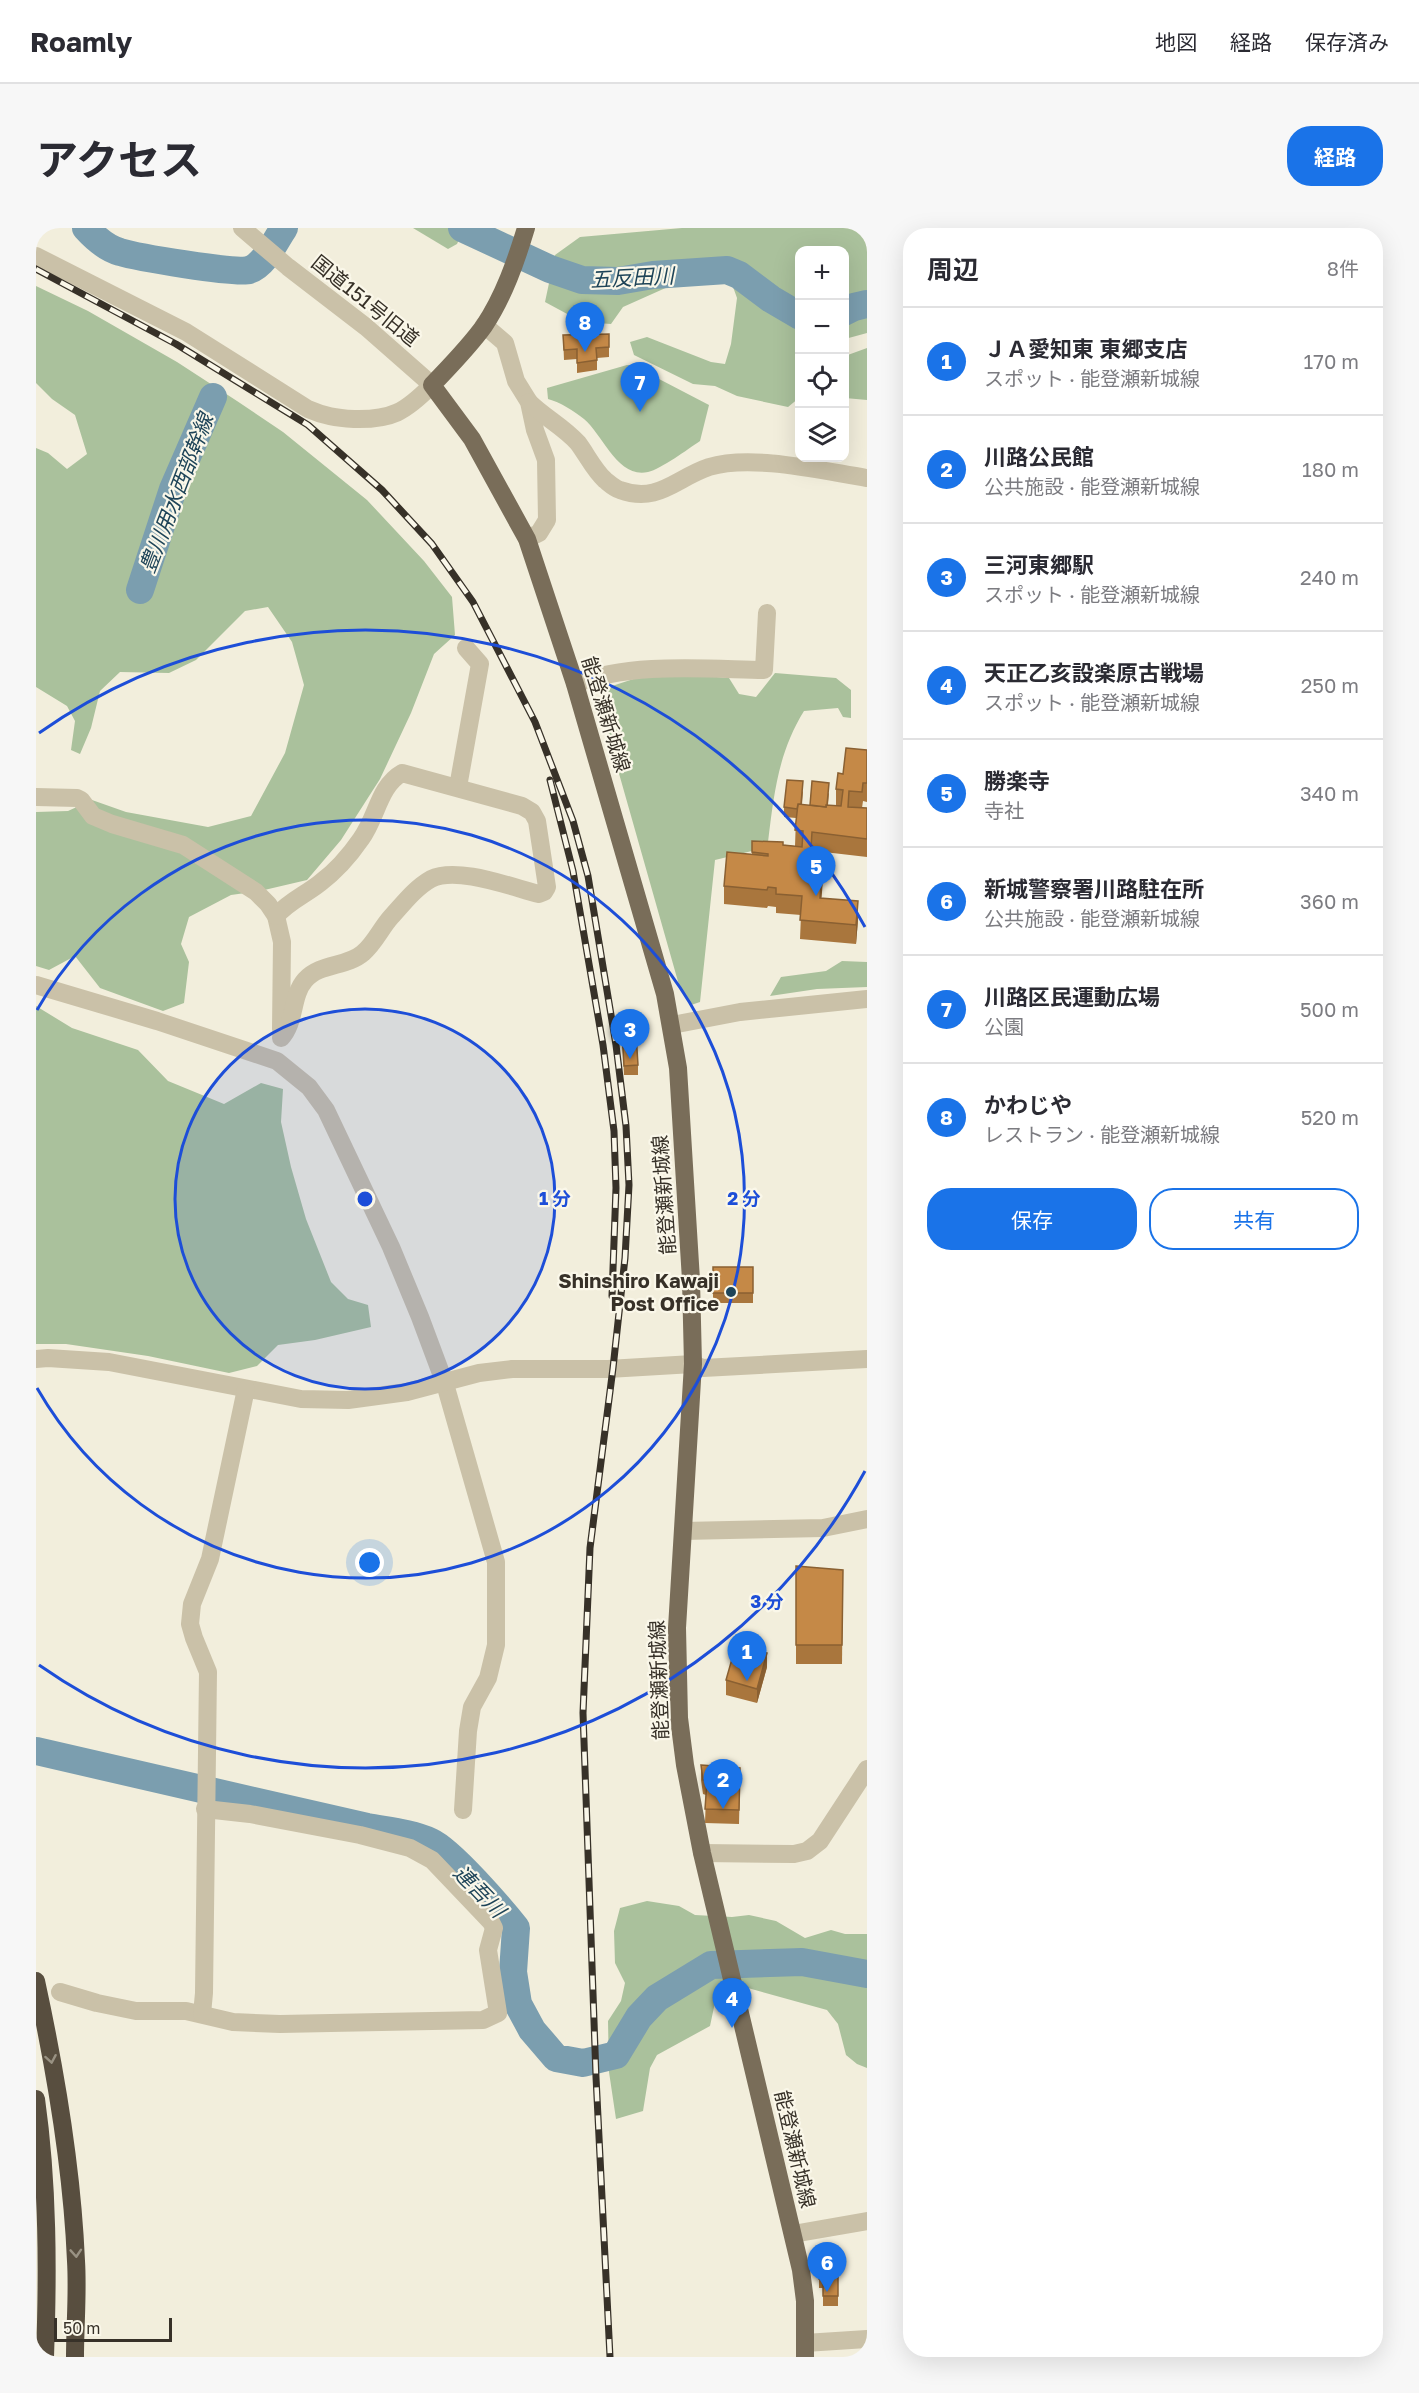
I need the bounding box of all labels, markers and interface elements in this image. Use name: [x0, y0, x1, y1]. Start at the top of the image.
text: Roamly: [30, 25, 132, 58]
text: 地図: [1155, 29, 1197, 55]
text: 経路: [1230, 29, 1272, 55]
text: 保存済み: [1305, 29, 1389, 55]
button: 経路: [1287, 126, 1383, 186]
text: アクセス: [36, 134, 202, 184]
map controls: [795, 246, 849, 462]
button: +: [795, 246, 849, 300]
street label: 国道151号旧道: [308, 249, 424, 351]
text: 周辺: [927, 254, 979, 285]
text: 8件: [1327, 256, 1359, 280]
water label: 五反田川: [589, 262, 677, 292]
button: −: [795, 300, 849, 354]
pin: 8: [566, 302, 604, 352]
text: ＪＡ愛知東 東郷支店: [984, 335, 1188, 362]
text: 1: [941, 349, 952, 373]
text: 170 m: [1304, 349, 1359, 373]
button: locate: [795, 354, 849, 408]
pin: 7: [620, 362, 660, 412]
text: スポット · 能登瀬新城線: [984, 366, 1200, 390]
water label: 豊川用水西部幹線: [134, 407, 219, 576]
button: layers: [795, 408, 849, 462]
text: 川路公民館: [984, 443, 1094, 470]
text: 2: [940, 457, 953, 481]
text: 180 m: [1302, 457, 1359, 481]
text: 公共施設 · 能登瀬新城線: [984, 474, 1200, 498]
text: 三河東郷駅: [984, 551, 1094, 578]
text: 3: [940, 565, 953, 589]
text: 240 m: [1300, 565, 1359, 589]
text: スポット · 能登瀬新城線: [984, 582, 1200, 606]
street label: 能登瀬新城線: [578, 653, 636, 775]
text: 天正乙亥設楽原古戦場: [984, 659, 1204, 686]
text: 4: [940, 673, 953, 697]
text: 250 m: [1301, 673, 1359, 697]
text: スポット · 能登瀬新城線: [984, 690, 1200, 714]
text: 勝楽寺: [984, 767, 1050, 794]
text: 5: [940, 781, 953, 805]
text: 340 m: [1300, 781, 1359, 805]
text: 寺社: [984, 798, 1024, 822]
pin: 5: [796, 846, 836, 896]
text: 新城警察署川路駐在所: [984, 875, 1204, 902]
text: 6: [940, 889, 953, 913]
text: 360 m: [1300, 889, 1359, 913]
text: 公共施設 · 能登瀬新城線: [984, 906, 1200, 930]
text: 川路区民運動広場: [984, 983, 1160, 1010]
text: 7: [941, 997, 952, 1021]
text: 500 m: [1300, 997, 1359, 1021]
pin: 3: [610, 1010, 650, 1059]
text: 公園: [984, 1014, 1024, 1038]
text: かわじや: [984, 1091, 1072, 1118]
text: 8: [940, 1105, 953, 1129]
text: 520 m: [1301, 1105, 1359, 1129]
text: レストラン · 能登瀬新城線: [984, 1122, 1220, 1146]
street label: 能登瀬新城線: [647, 1134, 679, 1256]
text: 1 分: [539, 1187, 571, 1209]
text: 2 分: [727, 1187, 761, 1209]
button: 保存: [927, 1188, 1137, 1250]
button: 共有: [1149, 1188, 1359, 1250]
centre of rings: [355, 1189, 375, 1209]
place label: Shinshiro Kawaji Post Office: [558, 1268, 719, 1315]
marker: Shinshiro Kawaji Post Office: [724, 1285, 738, 1299]
your location: [355, 1548, 384, 1577]
text: 3 分: [750, 1590, 784, 1612]
street label: 能登瀬新城線: [644, 1620, 672, 1740]
pin: 1: [728, 1632, 766, 1681]
pin: 2: [704, 1760, 742, 1809]
water label: 連吾川: [449, 1859, 513, 1924]
pin: 4: [712, 1978, 752, 2028]
one-way arrow: [44, 2054, 57, 2064]
street label: 能登瀬新城線: [771, 2088, 821, 2210]
pin: 6: [808, 2242, 846, 2292]
one-way arrow: [69, 2248, 82, 2257]
scale bar: [54, 2315, 172, 2342]
text: 50 m: [63, 2318, 100, 2338]

